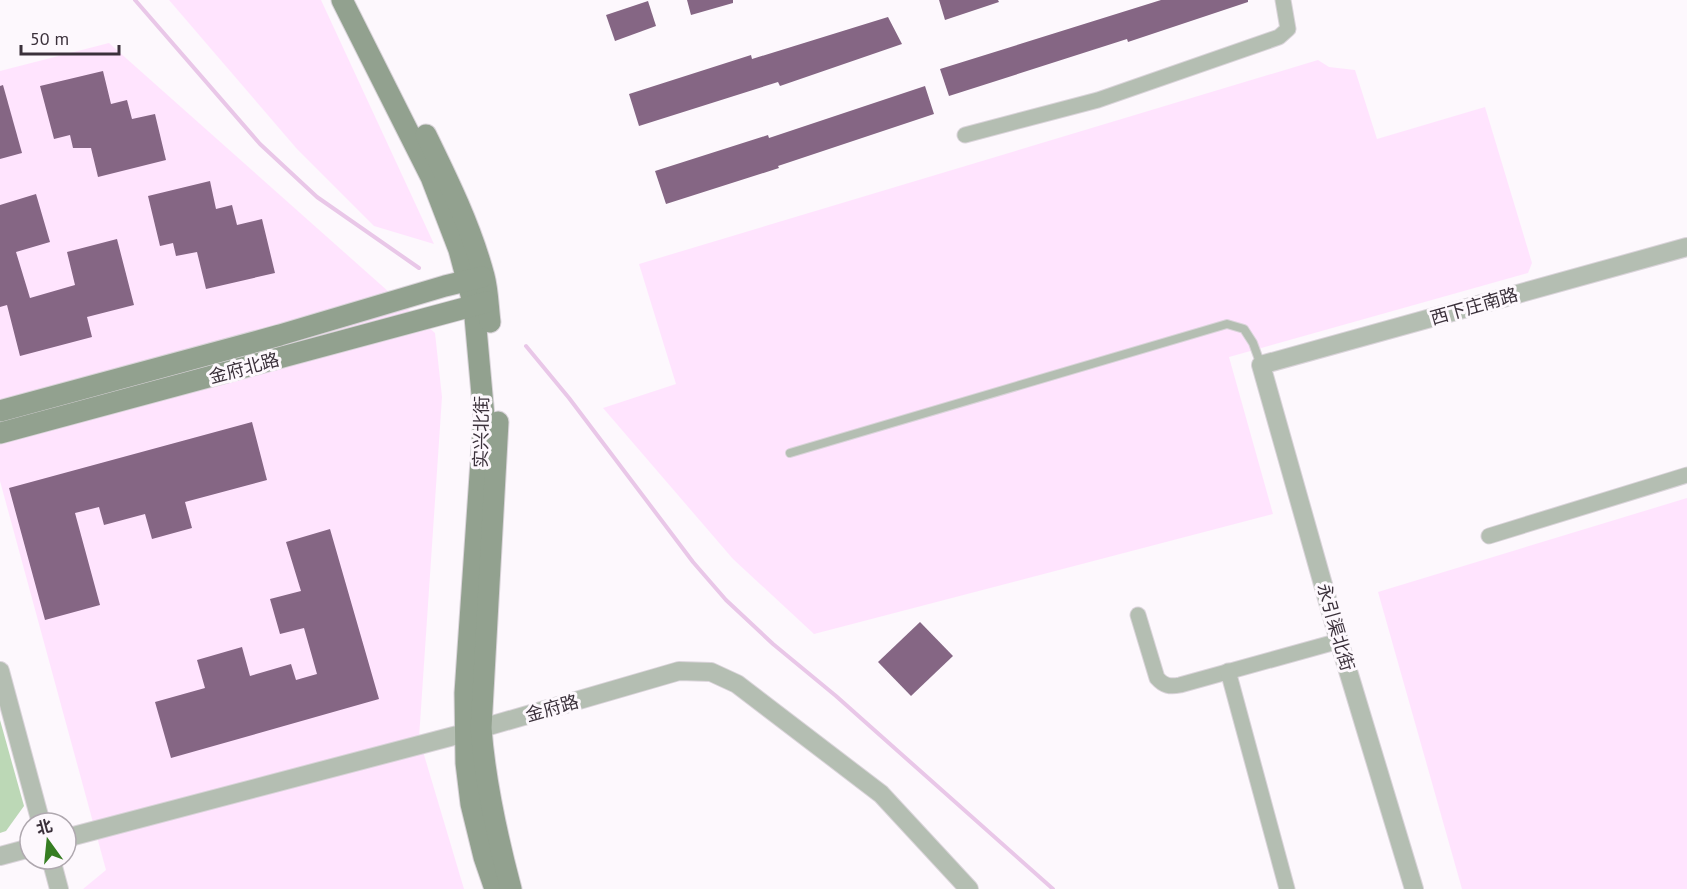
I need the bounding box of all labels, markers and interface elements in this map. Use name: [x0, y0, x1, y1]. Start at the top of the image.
scale bar: [21, 18, 118, 56]
text: 50 m: [30, 27, 69, 50]
street label: 西下庄南路: [1428, 283, 1520, 329]
street label: 金府北路: [206, 348, 282, 388]
street label: 实兴北街: [469, 396, 493, 468]
street label: 永引渠北街: [1313, 581, 1359, 673]
street label: 金府路: [523, 690, 581, 726]
north arrow: [18, 811, 78, 871]
text: 北: [34, 815, 54, 838]

